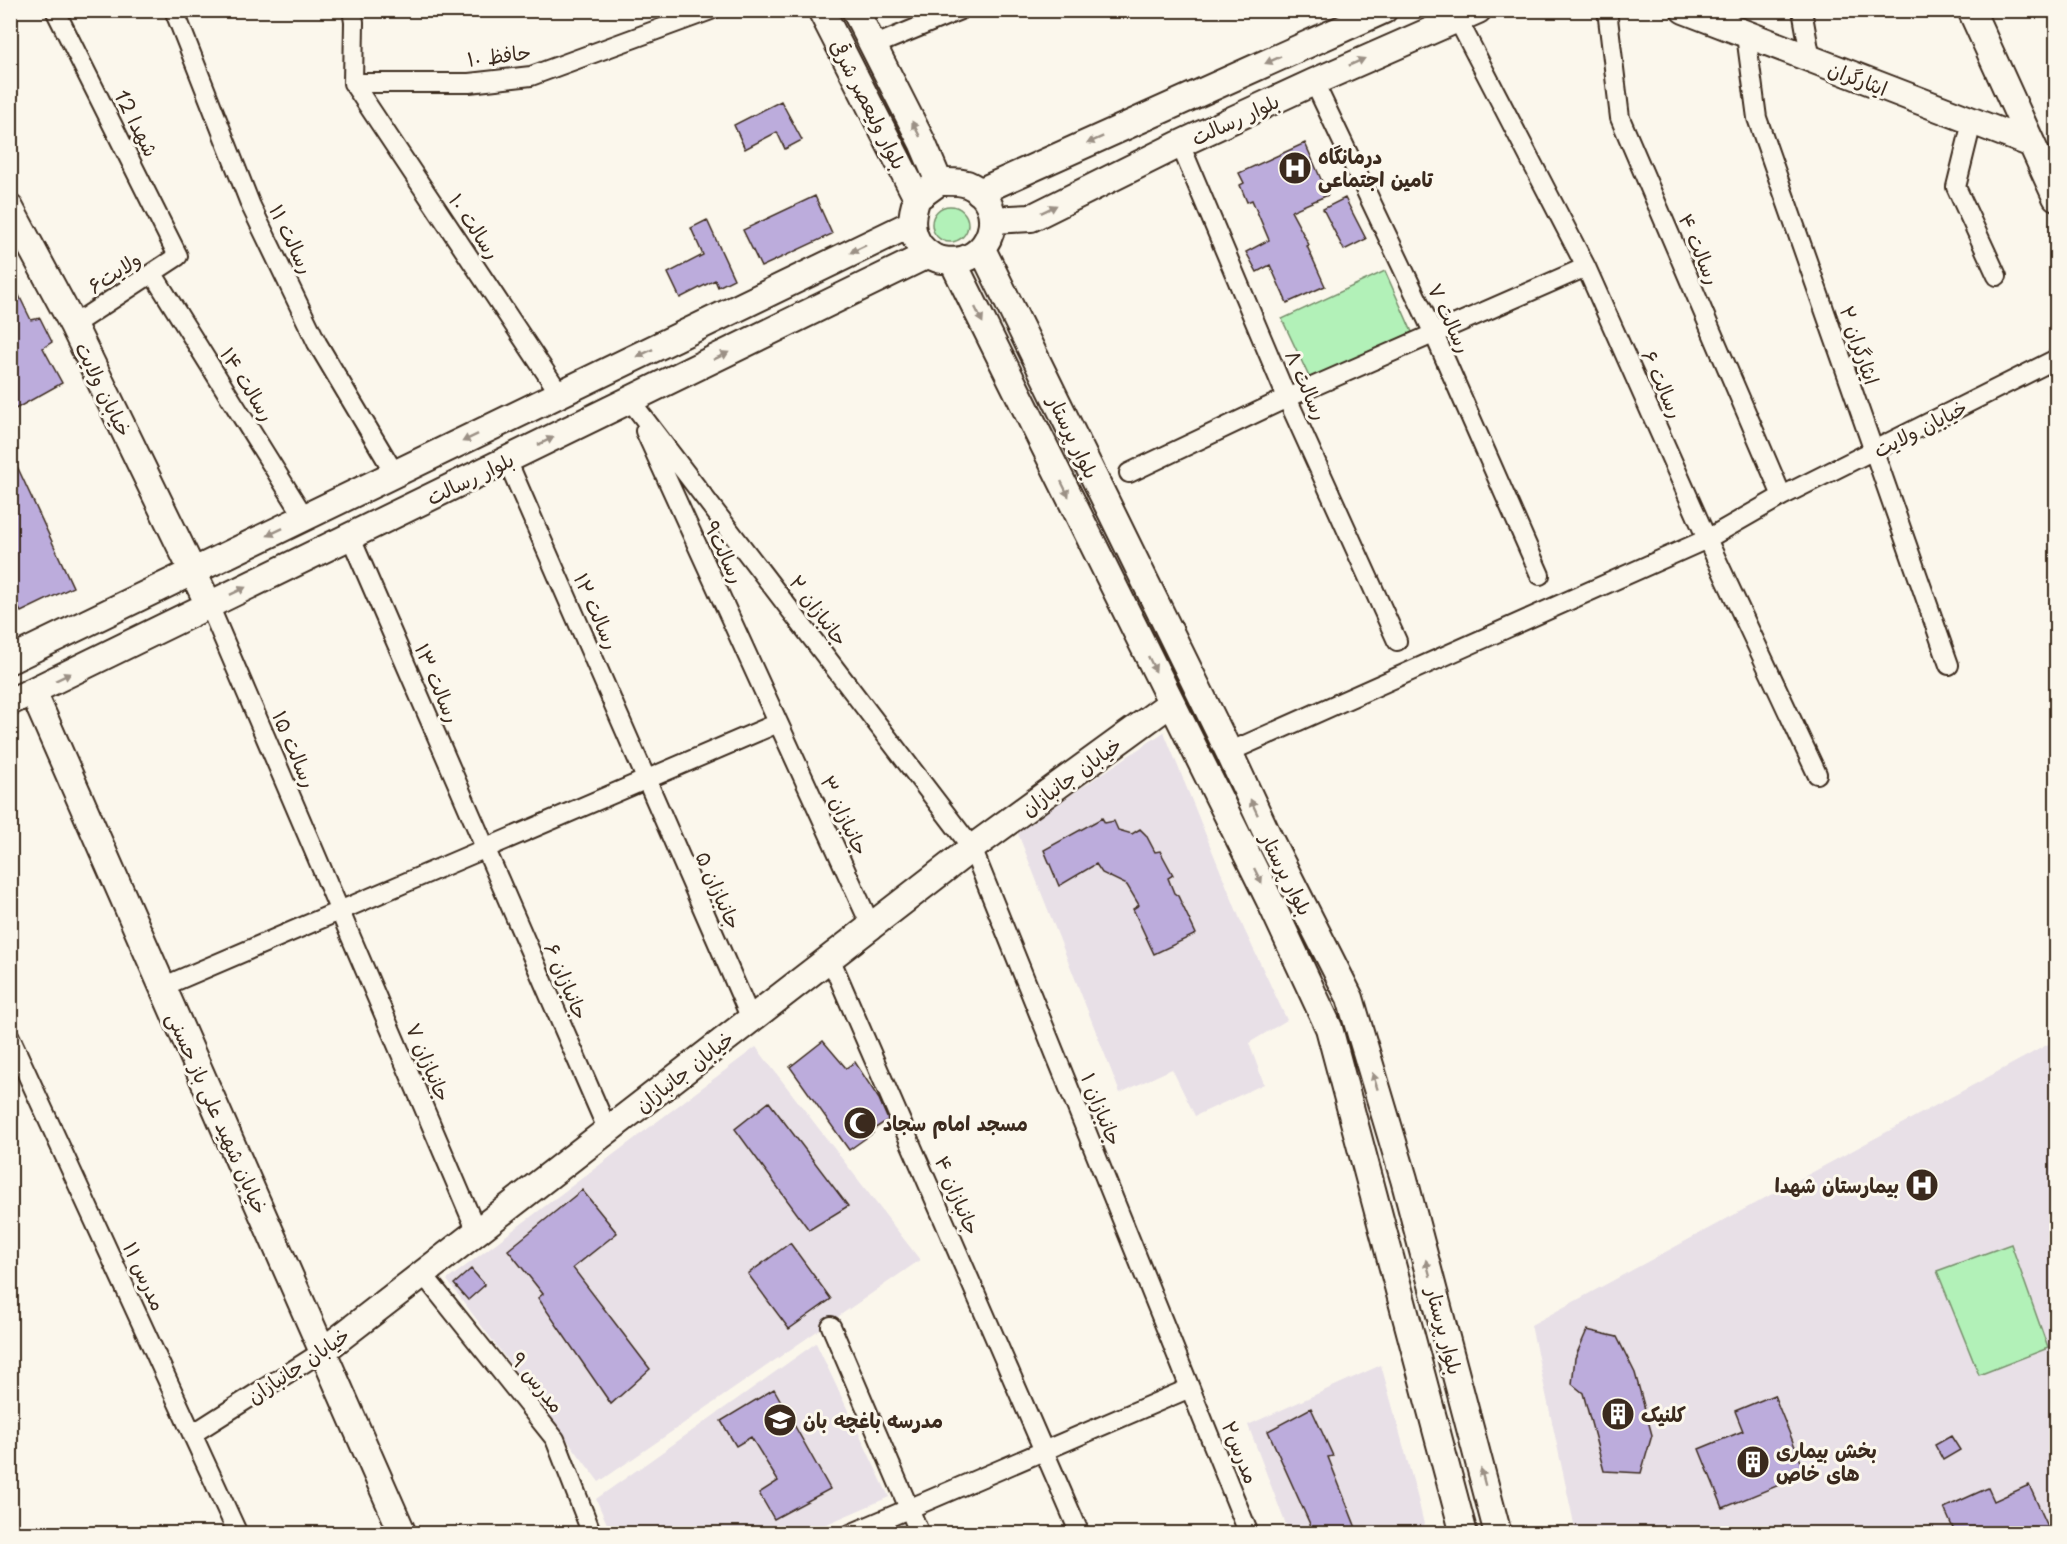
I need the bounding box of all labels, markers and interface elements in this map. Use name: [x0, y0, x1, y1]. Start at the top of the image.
street label: بلوار ولیعصر شرقی: [823, 34, 915, 174]
street label: حافظ ۱۰: [465, 36, 533, 74]
street label: ایثارگران: [1824, 53, 1892, 103]
one-way arrow: [1264, 55, 1282, 65]
one-way arrow: [1349, 58, 1366, 67]
street label: شهدا 12: [107, 84, 167, 162]
street label: بلوار رسالت: [1186, 86, 1284, 152]
one-way arrow: [911, 120, 920, 137]
one-way arrow: [1087, 135, 1104, 144]
place label: درمانگاه تامین اجتماعی: [1318, 141, 1434, 194]
hospital icon: درمانگاه تامین اجتماعی: [1277, 150, 1313, 186]
street label: رسالت ۱۰: [442, 187, 508, 265]
street label: رسالت ۱۱: [262, 199, 322, 279]
one-way arrow: [1040, 205, 1057, 214]
street label: رسالت ۴: [1672, 209, 1728, 289]
street label: ولایت۶: [81, 244, 147, 300]
one-way arrow: [850, 245, 867, 254]
street label: رسالت ۷: [1421, 278, 1479, 358]
street label: ایثارگران ۲: [1833, 302, 1887, 388]
one-way arrow: [974, 306, 983, 323]
street label: خیابان ولایت: [68, 337, 140, 441]
street label: رسالت ۱۴: [213, 341, 283, 427]
street label: رسالت ۸: [1278, 345, 1336, 425]
street label: رسالت ۶: [1635, 345, 1691, 423]
one-way arrow: [637, 348, 654, 357]
one-way arrow: [712, 351, 729, 360]
street label: بلوار پرستار: [1040, 389, 1107, 484]
street label: خیابان ولایت: [1868, 391, 1972, 465]
one-way arrow: [461, 433, 478, 442]
one-way arrow: [537, 436, 554, 446]
street label: بلوار رسالت: [421, 444, 519, 512]
one-way arrow: [1061, 481, 1070, 498]
street label: رسالت۹: [697, 516, 753, 588]
one-way arrow: [267, 527, 284, 536]
street label: رسالت ۱۲: [567, 568, 627, 654]
street label: جانبازان ۲: [782, 568, 856, 652]
one-way arrow: [229, 586, 247, 596]
street label: رسالت ۱۳: [408, 639, 468, 727]
one-way arrow: [1147, 656, 1157, 673]
one-way arrow: [54, 672, 72, 682]
street label: رسالت ۱۵: [265, 706, 325, 792]
street label: خیابان جانبازان: [1014, 729, 1128, 823]
street label: جانبازان ۳: [813, 770, 877, 860]
one-way arrow: [1250, 798, 1259, 815]
street label: بلوار پرستار: [1253, 826, 1321, 920]
street label: جانبازان ۵: [689, 846, 749, 934]
one-way arrow: [1252, 867, 1262, 885]
street label: جانبازان ۶: [537, 938, 597, 1024]
street label: خیابان شهید علی باز حسنی: [160, 1007, 276, 1219]
street label: جانبازان ۷: [399, 1018, 459, 1106]
street label: خیابان جانبازان: [628, 1023, 740, 1119]
street label: جانبازان ۱: [1074, 1068, 1130, 1150]
one-way arrow: [1370, 1071, 1379, 1089]
mosque icon: مسجد امام سجاد: [842, 1105, 878, 1141]
place label: مسجد امام سجاد: [883, 1108, 1028, 1139]
street label: جانبازان ۴: [928, 1151, 988, 1239]
hospital icon: بیمارستان شهدا: [1904, 1167, 1940, 1203]
place label: بیمارستان شهدا: [1775, 1170, 1899, 1200]
street label: مدرس ۱۱: [116, 1237, 174, 1315]
one-way arrow: [1423, 1259, 1432, 1277]
street label: بلوار پرستار: [1418, 1282, 1471, 1378]
street label: خیابان جانبازان: [241, 1320, 355, 1410]
street label: مدرس ۹: [504, 1345, 572, 1419]
building icon: کلنیک: [1600, 1396, 1636, 1432]
place label: کلنیک: [1641, 1399, 1686, 1429]
school or university icon: مدرسه باغچه بان: [762, 1402, 798, 1438]
place label: مدرسه باغچه بان: [803, 1405, 943, 1435]
street label: مدرس۲: [1215, 1416, 1267, 1488]
place label: بخش بیماری های خاص: [1776, 1435, 1877, 1488]
building icon: بخش بیماری های خاص: [1735, 1444, 1771, 1480]
one-way arrow: [1478, 1468, 1488, 1486]

